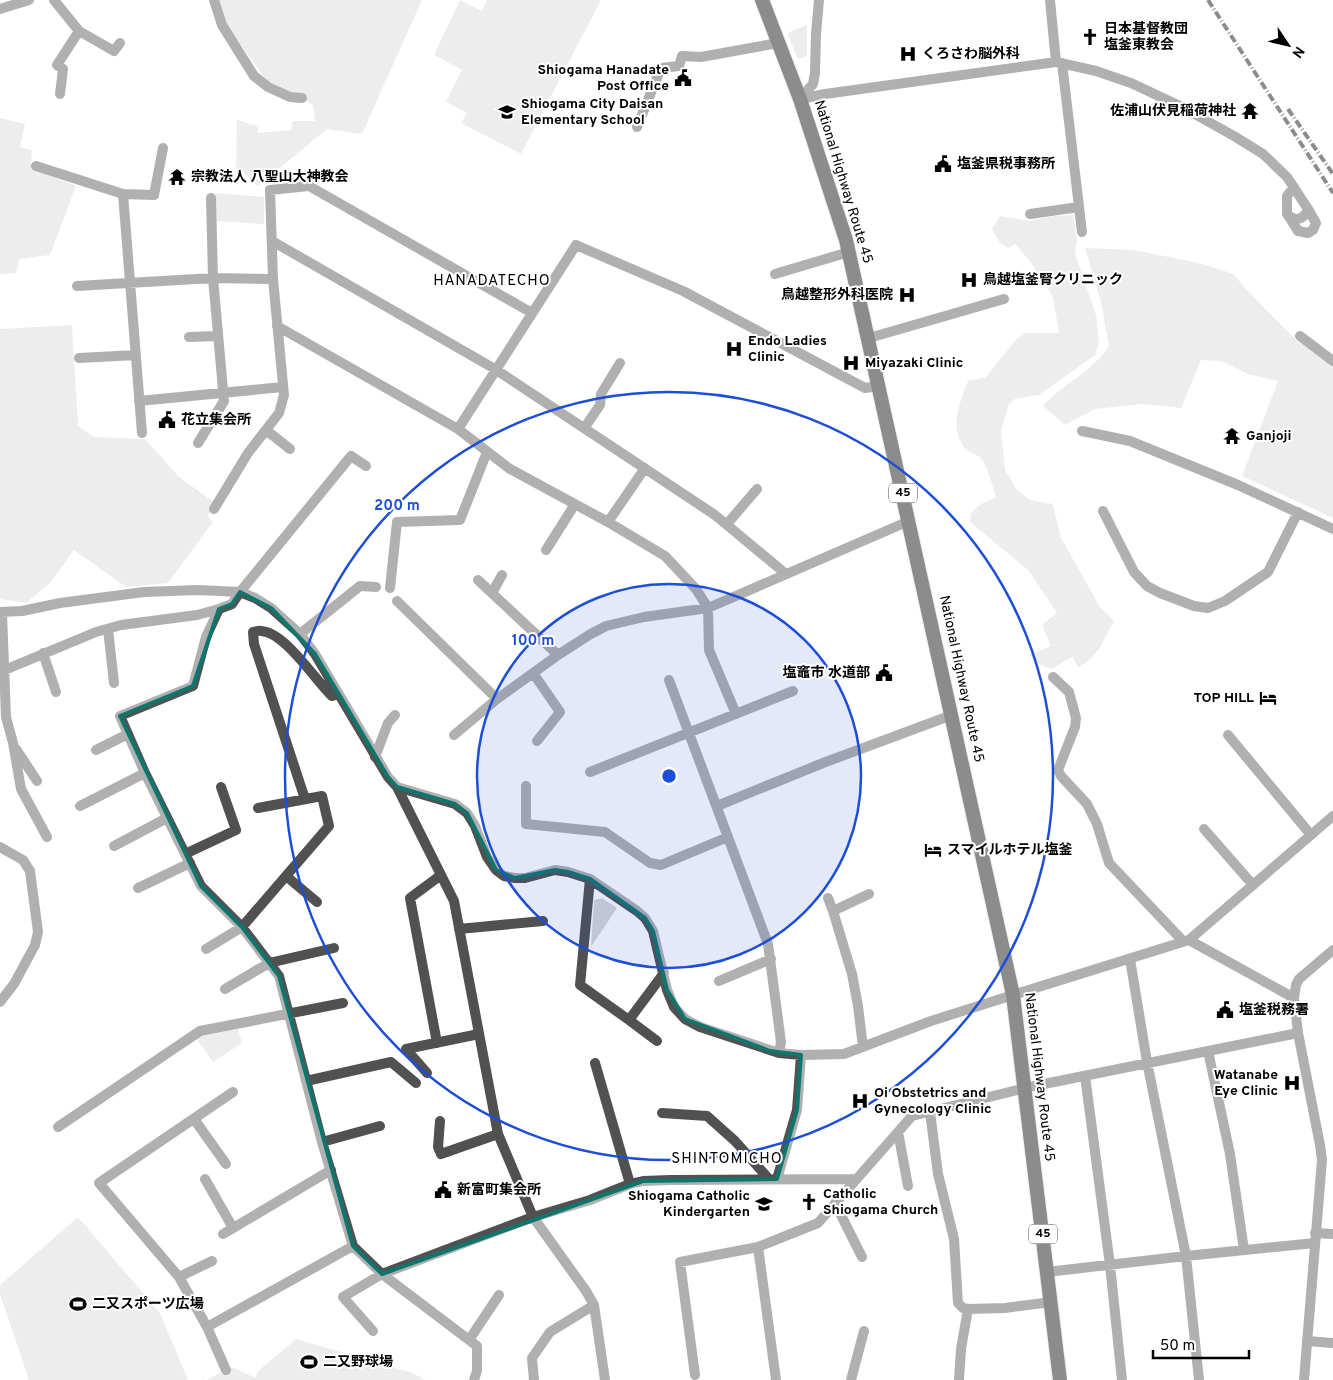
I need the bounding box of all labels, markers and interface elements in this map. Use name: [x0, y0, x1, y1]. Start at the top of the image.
north arrow: [1263, 20, 1313, 70]
place label: 日本基督教団 塩釜東教会: [1104, 21, 1188, 54]
church icon: 日本基督教団 塩釜東教会: [1080, 27, 1100, 47]
text: N: [1288, 43, 1307, 61]
hospital icon: くろさわ脳外科: [898, 44, 918, 64]
place label: くろさわ脳外科: [922, 45, 1020, 63]
place label: Shiogama Hanadate Post Office: [538, 62, 669, 95]
public building icon: Shiogama Hanadate Post Office: [673, 68, 693, 88]
place label: Shiogama City Daisan Elementary School: [521, 96, 663, 129]
street label: National Highway Route 45: [810, 98, 876, 266]
temple icon: 佐浦山伏見稲荷神社: [1240, 101, 1260, 121]
school or university icon: Shiogama City Daisan Elementary School: [497, 102, 517, 122]
place label: 佐浦山伏見稲荷神社: [1110, 102, 1236, 120]
public building icon: 塩釜県税事務所: [933, 154, 953, 174]
place label: 塩釜県税事務所: [957, 155, 1055, 173]
temple icon: 宗教法人 八聖山大神教会: [167, 167, 187, 187]
place label: 宗教法人 八聖山大神教会: [191, 168, 349, 186]
hospital icon: 鳥越塩釜腎クリニック: [959, 270, 979, 290]
place label: 鳥越塩釜腎クリニック: [983, 271, 1123, 289]
district label: HANADATECHO: [433, 272, 551, 291]
hospital icon: 鳥越整形外科医院: [897, 285, 917, 305]
place label: 鳥越整形外科医院: [781, 286, 893, 304]
place label: Endo Ladies Clinic: [748, 333, 827, 366]
hospital icon: Endo Ladies Clinic: [724, 339, 744, 359]
hospital icon: Miyazaki Clinic: [841, 353, 861, 373]
place label: Miyazaki Clinic: [865, 355, 963, 372]
public building icon: 花立集会所: [157, 410, 177, 430]
place label: 花立集会所: [181, 412, 251, 429]
temple icon: Ganjoji: [1222, 426, 1242, 446]
place label: Ganjoji: [1246, 428, 1292, 445]
road number: 45: [889, 483, 917, 502]
text: 200 m: [374, 497, 420, 516]
street label: National Highway Route 45: [935, 594, 987, 764]
text: 100 m: [512, 632, 554, 651]
public building icon: 塩竈市 水道部: [874, 663, 894, 683]
place label: 塩竈市 水道部: [783, 664, 870, 682]
hotel icon: TOP HILL: [1258, 688, 1278, 708]
place label: TOP HILL: [1193, 690, 1254, 707]
centre of rings: [660, 767, 678, 785]
hotel icon: スマイルホテル塩釜: [923, 840, 943, 860]
place label: スマイルホテル塩釜: [947, 841, 1073, 859]
street label: National Highway Route 45: [1020, 992, 1058, 1162]
public building icon: 塩釜税務署: [1215, 1000, 1235, 1020]
place label: 塩釜税務署: [1239, 1001, 1309, 1019]
place label: Watanabe Eye Clinic: [1214, 1067, 1278, 1100]
hospital icon: Watanabe Eye Clinic: [1282, 1073, 1302, 1093]
place label: Oi Obstetrics and Gynecology Clinic: [874, 1085, 992, 1118]
hospital icon: Oi Obstetrics and Gynecology Clinic: [850, 1091, 870, 1111]
district label: SHINTOMICHO: [671, 1150, 783, 1169]
public building icon: 新富町集会所: [433, 1180, 453, 1200]
place label: 新富町集会所: [457, 1182, 541, 1199]
place label: Catholic Shiogama Church: [823, 1186, 938, 1219]
place label: Shiogama Catholic Kindergarten: [628, 1188, 750, 1221]
church icon: Catholic Shiogama Church: [799, 1192, 819, 1212]
school or university icon: Shiogama Catholic Kindergarten: [754, 1194, 774, 1214]
road number: 45: [1029, 1224, 1057, 1244]
sports icon: 二又スポーツ広場: [68, 1294, 88, 1314]
place label: 二又スポーツ広場: [92, 1296, 204, 1313]
scale bar: [1153, 1328, 1249, 1360]
text: 50 m: [1160, 1337, 1195, 1356]
sports icon: 二又野球場: [299, 1352, 319, 1372]
place label: 二又野球場: [323, 1354, 393, 1371]

